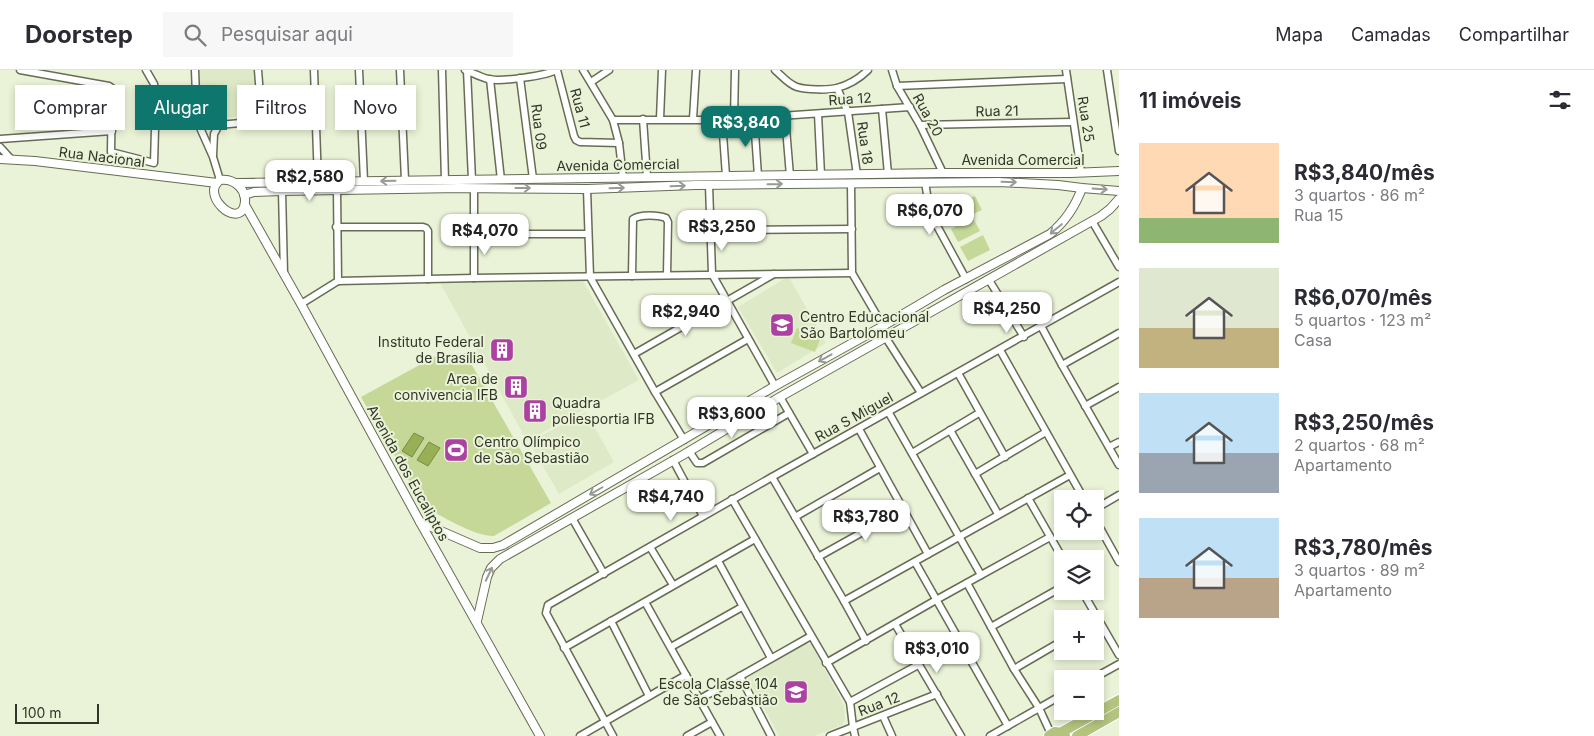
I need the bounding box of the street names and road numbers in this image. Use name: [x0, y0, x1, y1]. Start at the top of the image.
street label: Rua 11: [567, 86, 594, 130]
street label: Rua 12: [828, 89, 872, 108]
street label: Rua 20: [910, 90, 947, 139]
street label: Rua 25: [1074, 95, 1098, 143]
street label: Rua 21: [975, 102, 1019, 119]
street label: Rua 09: [528, 103, 551, 151]
street label: Rua 18: [854, 120, 877, 166]
street label: Rua Nacional: [58, 143, 146, 170]
street label: Avenida Comercial: [961, 151, 1085, 168]
street label: Avenida Comercial: [556, 155, 680, 174]
street label: Rua S Miguel: [812, 388, 896, 445]
street label: Avenida dos Eucaliptos: [364, 402, 453, 544]
street label: Rua 12: [856, 688, 902, 719]

